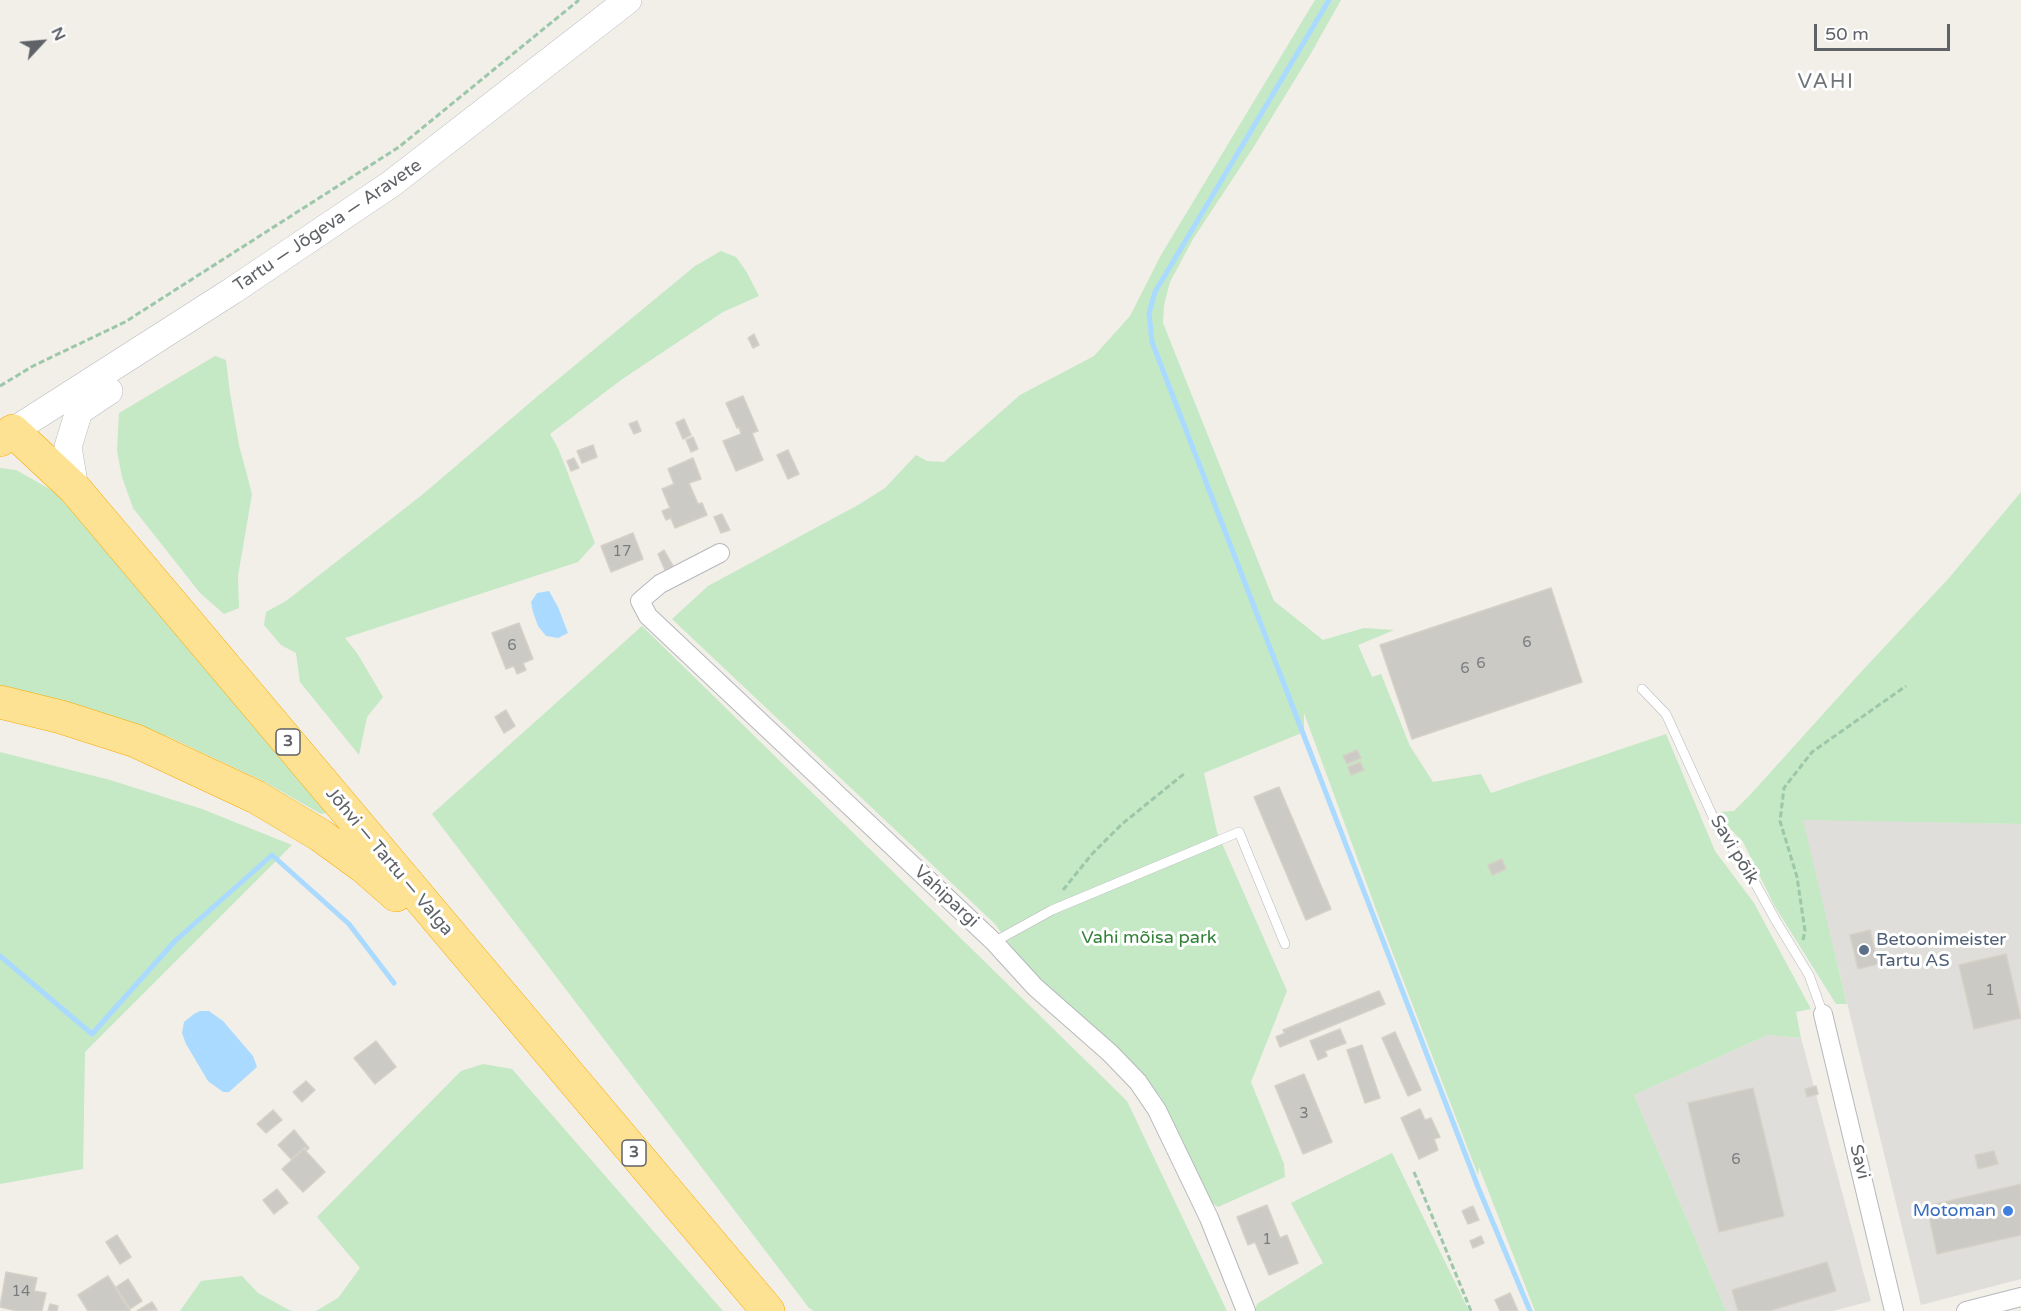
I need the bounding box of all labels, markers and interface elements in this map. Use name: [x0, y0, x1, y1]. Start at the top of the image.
north arrow: [12, 12, 72, 72]
scale bar: [1817, 12, 1954, 50]
text: 50 m: [1825, 23, 1869, 45]
text: N: [46, 24, 70, 44]
district label: VAHI: [1797, 69, 1855, 95]
street label: Tartu — Jõgeva — Aravete: [230, 155, 426, 297]
house number: 17: [613, 543, 631, 561]
house number: 6: [1522, 634, 1532, 652]
house number: 6: [507, 637, 517, 655]
house number: 6: [1476, 655, 1486, 673]
house number: 6: [1460, 660, 1470, 678]
road number: 3: [276, 729, 300, 755]
street label: Jõhvi — Tartu — Valga: [321, 783, 457, 941]
street label: Savi põik: [1705, 812, 1763, 888]
street label: Vahipargi: [909, 861, 983, 933]
park label: Vahi mõisa park: [1081, 927, 1217, 949]
place label: Betoonimeister Tartu AS: [1876, 929, 2006, 972]
marker: Betoonimeister Tartu AS: [1857, 943, 1871, 957]
house number: 1: [1985, 982, 1995, 1000]
house number: 3: [1299, 1105, 1309, 1123]
road number: 3: [622, 1140, 646, 1166]
street label: Savi: [1844, 1142, 1874, 1182]
house number: 6: [1731, 1151, 1741, 1169]
place label: Motoman: [1913, 1200, 1996, 1222]
marker: Motoman: [2001, 1204, 2015, 1218]
house number: 1: [1262, 1231, 1272, 1249]
house number: 14: [12, 1283, 30, 1301]

